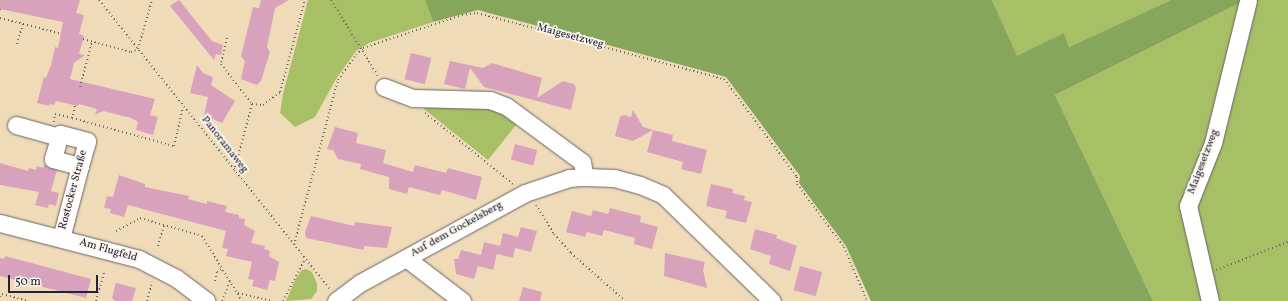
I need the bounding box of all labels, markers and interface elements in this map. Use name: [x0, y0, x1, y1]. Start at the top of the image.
street label: Maigesetzweg: [535, 22, 605, 52]
street label: Panoramaweg: [198, 114, 250, 176]
street label: Maigesetzweg: [1186, 128, 1222, 196]
street label: Rostocker Straße: [57, 149, 91, 231]
street label: Auf dem Gockelsberg: [409, 199, 505, 261]
street label: Am Flugfeld: [78, 236, 138, 266]
scale bar: [10, 267, 100, 293]
text: 50 m: [15, 274, 41, 290]

